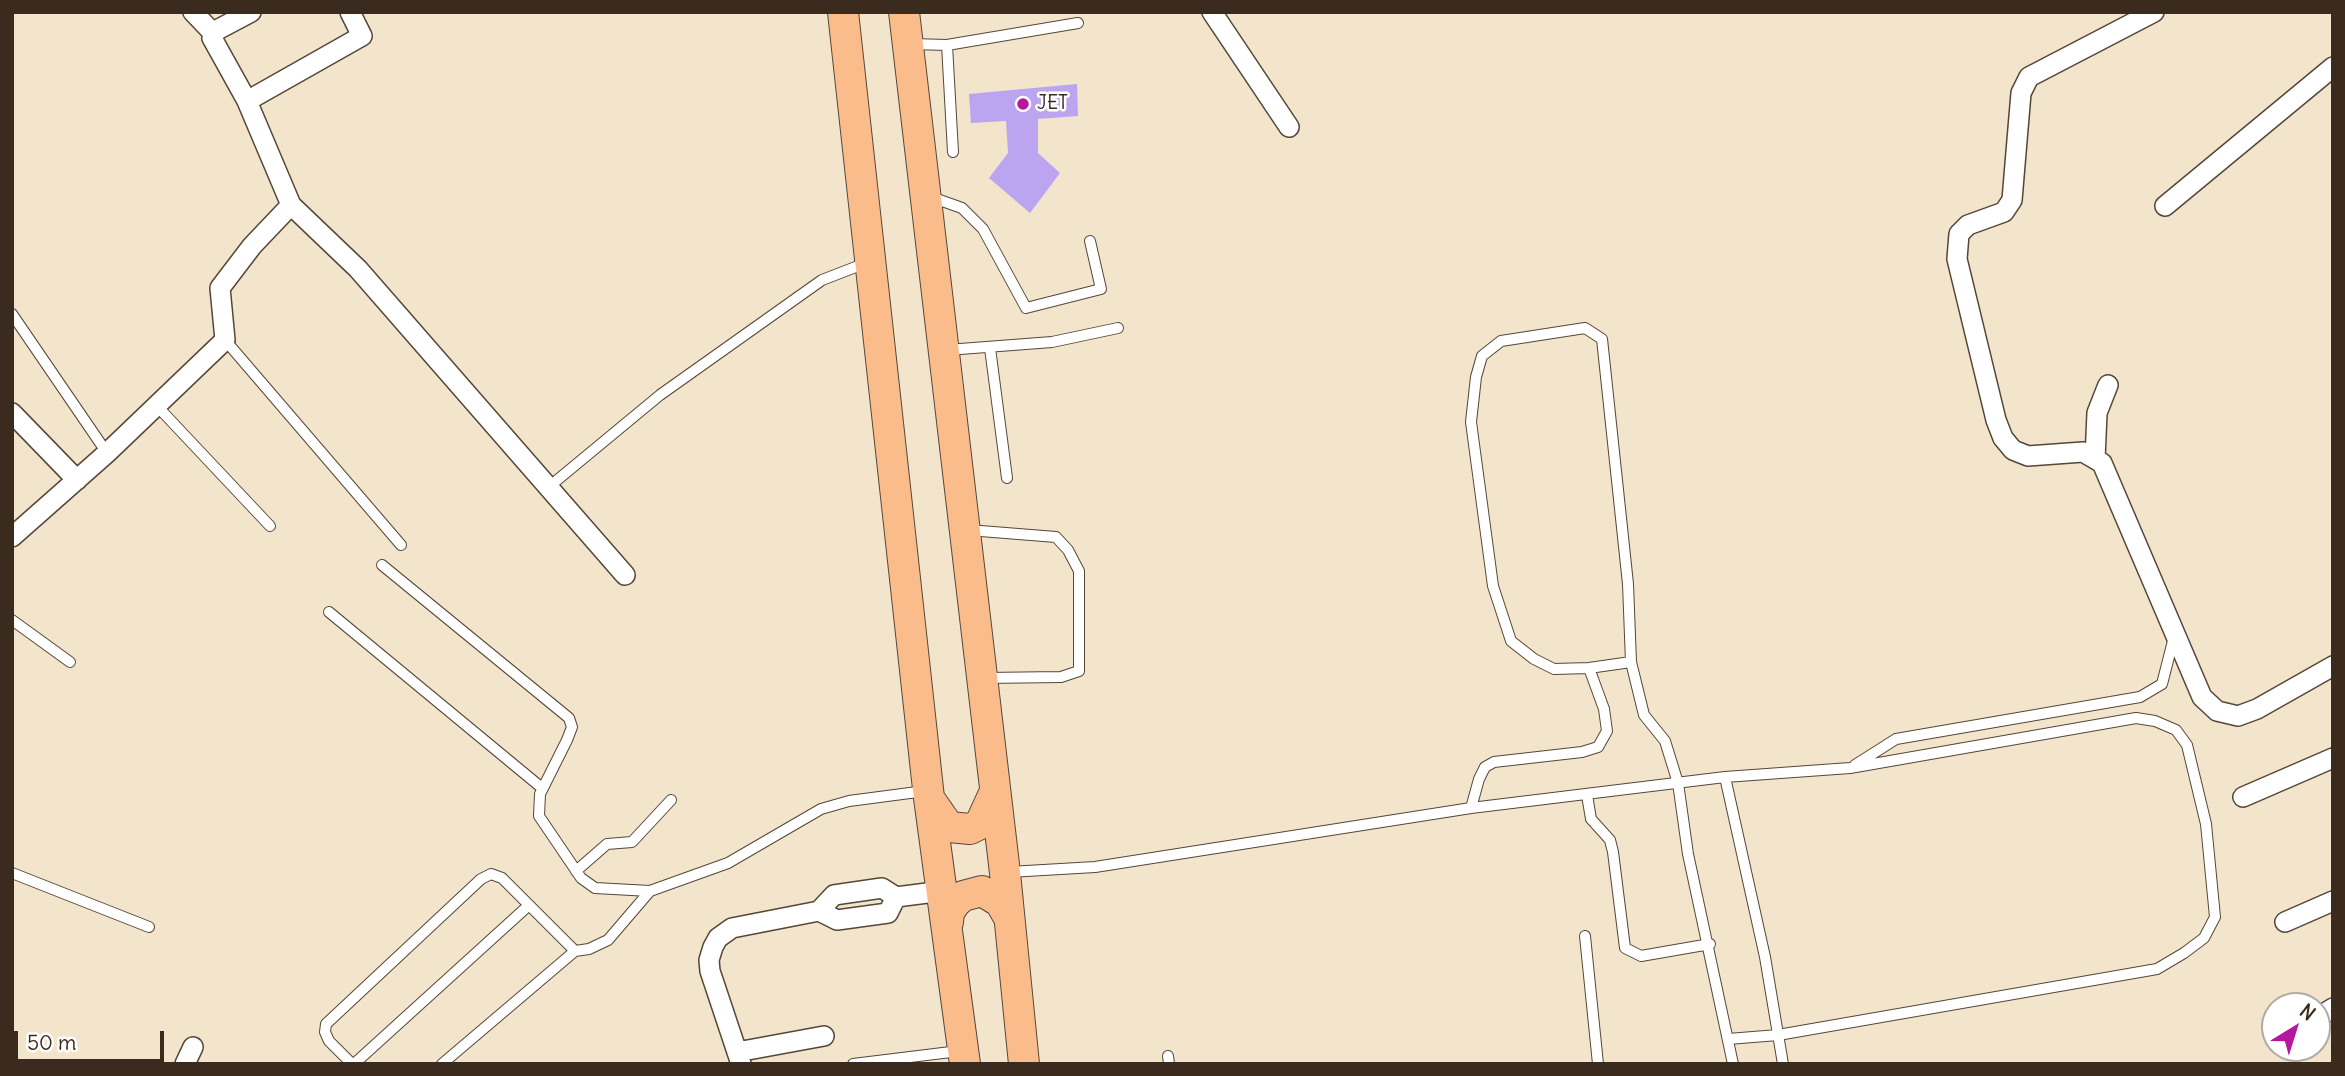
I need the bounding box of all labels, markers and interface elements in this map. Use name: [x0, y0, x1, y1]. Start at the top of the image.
place label: JET: [1037, 93, 1068, 115]
marker: JET: [1015, 96, 1031, 112]
north arrow: [2261, 992, 2331, 1062]
text: N: [2295, 999, 2320, 1026]
scale bar: [18, 1016, 168, 1060]
text: 50 m: [27, 1029, 76, 1056]

